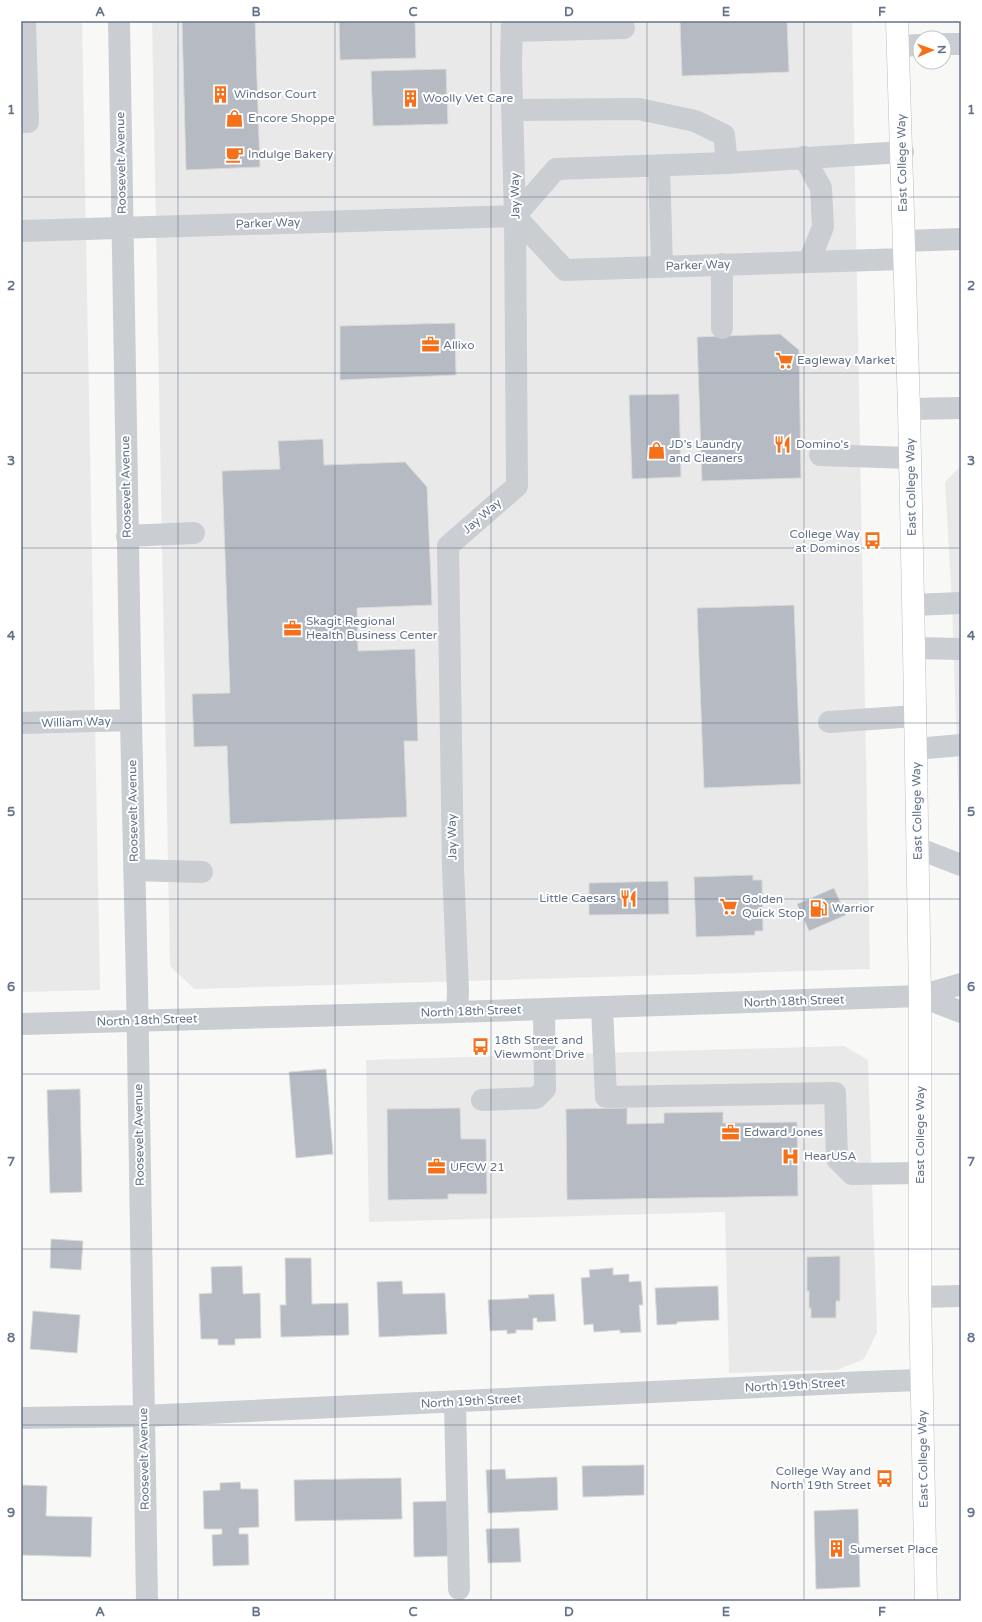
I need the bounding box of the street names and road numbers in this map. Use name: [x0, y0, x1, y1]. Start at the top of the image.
street label: Roosevelt Avenue: [113, 112, 129, 214]
street label: East College Way: [894, 113, 910, 212]
street label: Jay Way: [508, 172, 522, 219]
street label: Parker Way: [235, 215, 301, 231]
street label: Parker Way: [665, 257, 731, 273]
street label: Roosevelt Avenue: [118, 436, 134, 538]
street label: East College Way: [903, 437, 919, 536]
street label: Jay Way: [460, 495, 505, 537]
street label: William Way: [41, 714, 112, 730]
street label: Roosevelt Avenue: [125, 760, 141, 862]
street label: East College Way: [909, 761, 925, 860]
street label: Jay Way: [445, 813, 459, 860]
street label: North 18th Street: [743, 992, 845, 1010]
street label: North 18th Street: [420, 1002, 522, 1020]
street label: North 18th Street: [96, 1011, 198, 1029]
street label: Roosevelt Avenue: [131, 1084, 147, 1186]
street label: East College Way: [913, 1085, 927, 1184]
street label: North 19th Street: [744, 1375, 846, 1395]
street label: North 19th Street: [420, 1391, 522, 1411]
street label: Roosevelt Avenue: [136, 1408, 152, 1510]
street label: East College Way: [915, 1409, 931, 1508]

